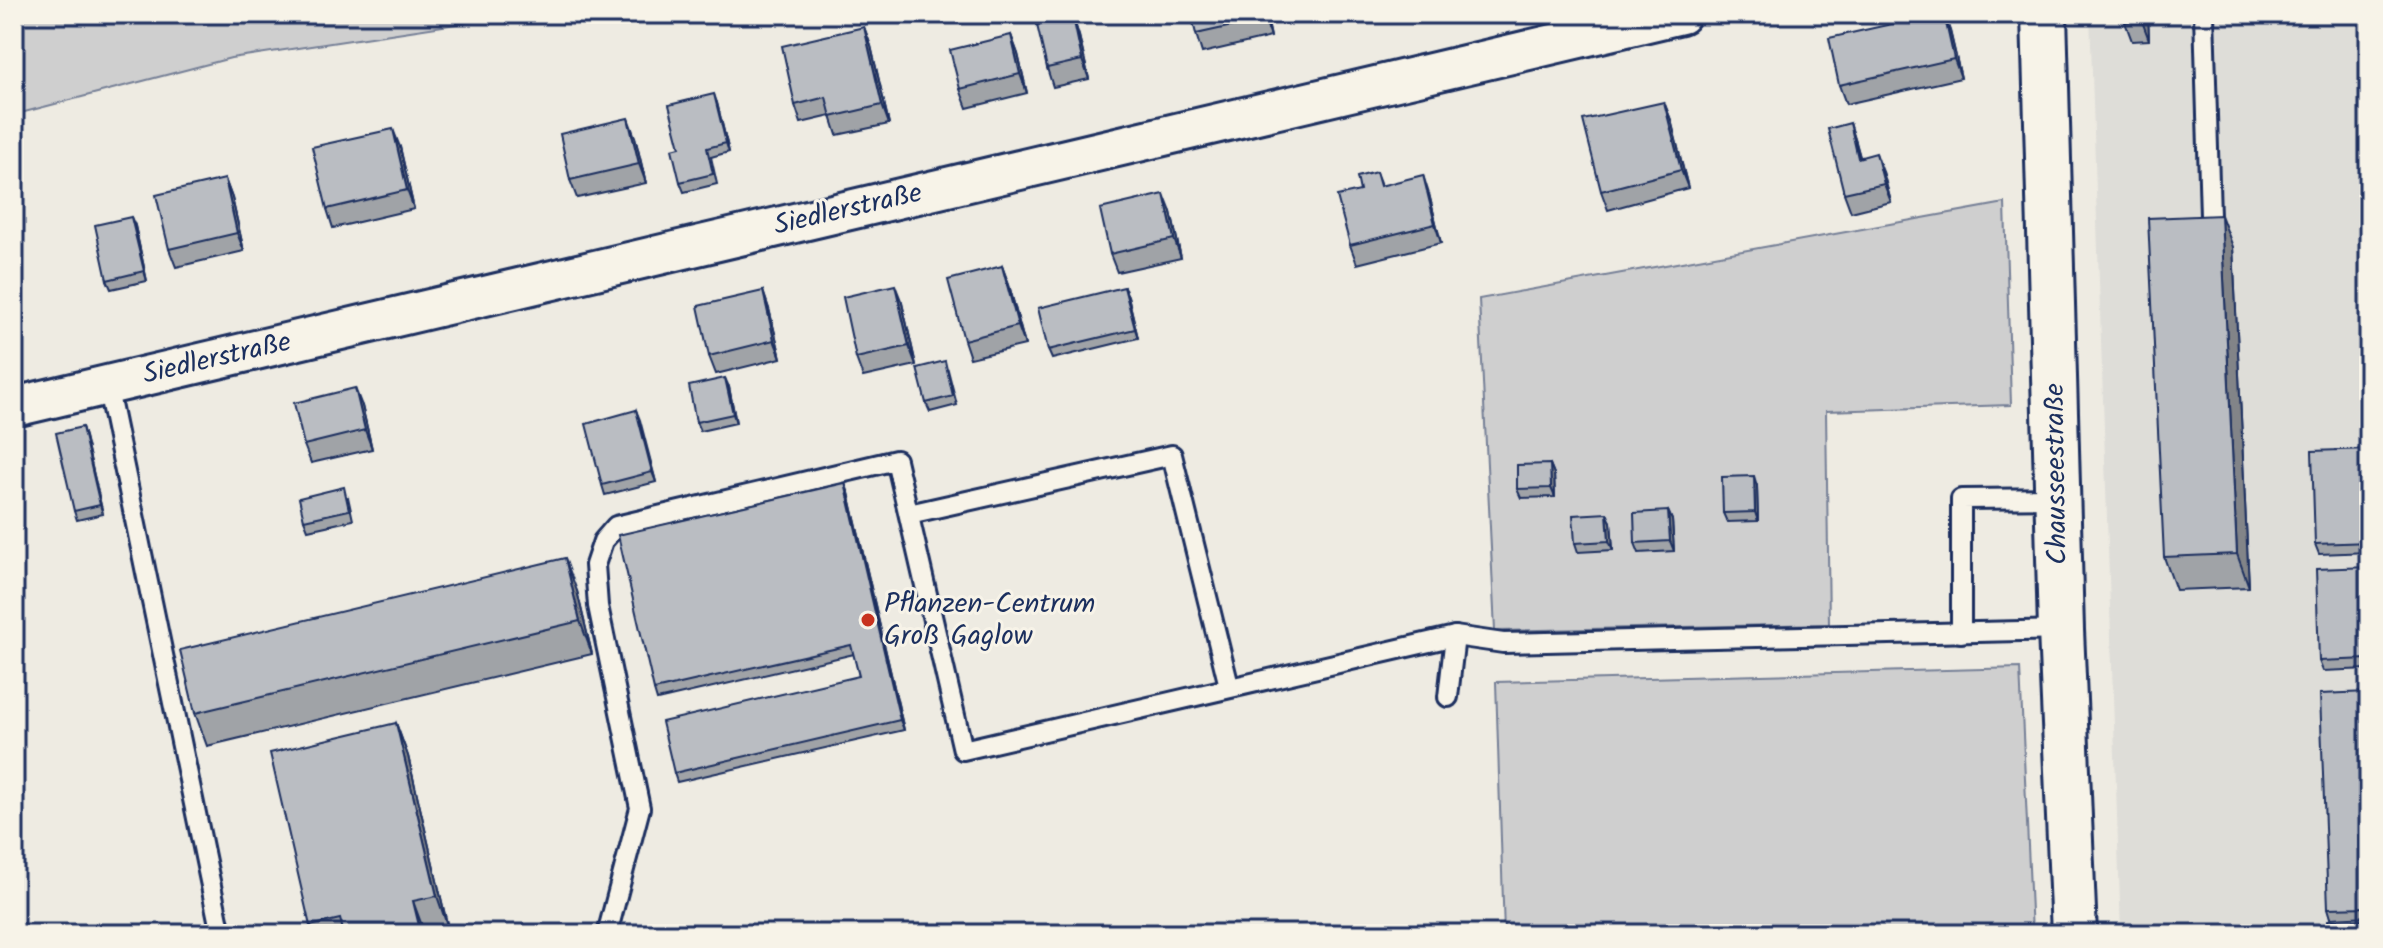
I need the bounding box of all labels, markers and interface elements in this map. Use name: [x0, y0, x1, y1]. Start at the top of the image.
street label: Siedlerstraße: [769, 171, 927, 249]
street label: Siedlerstraße: [138, 320, 296, 398]
street label: Chausseestraße: [2033, 382, 2081, 565]
place label: Pflanzen-Centrum Groß Gaglow: [884, 582, 1095, 659]
marker: Pflanzen-Centrum Groß Gaglow: [859, 611, 877, 629]

